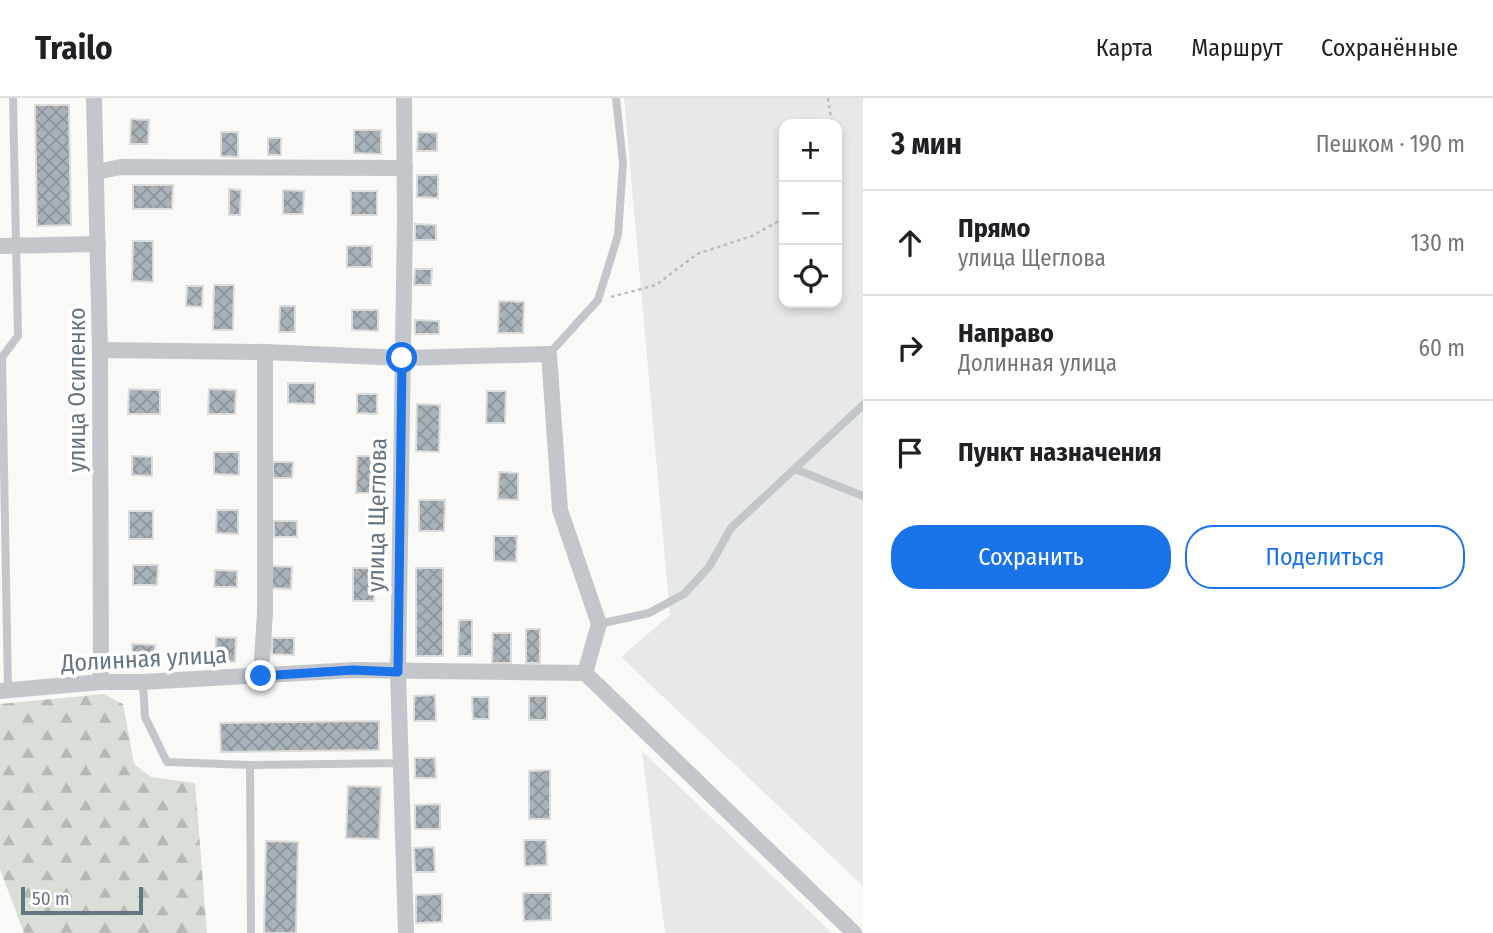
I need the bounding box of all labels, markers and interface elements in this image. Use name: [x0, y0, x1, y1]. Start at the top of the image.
text: Trailo: [35, 28, 113, 68]
text: Карта: [1096, 34, 1153, 62]
text: Маршрут: [1191, 34, 1283, 62]
text: Сохранённые: [1321, 34, 1458, 62]
map controls: [779, 119, 842, 308]
button: +: [779, 119, 842, 182]
text: 3 мин: [891, 126, 962, 162]
text: Пешком · 190 m: [1316, 130, 1465, 158]
button: −: [779, 182, 842, 245]
text: Прямо: [958, 213, 1030, 244]
icon: ahead: [891, 224, 929, 262]
text: 130 m: [1411, 229, 1465, 257]
text: улица Щеглова: [958, 244, 1106, 272]
button: locate: [779, 245, 842, 308]
street label: улица Осипенко: [63, 307, 91, 473]
text: Направо: [958, 318, 1054, 349]
icon: right: [891, 329, 929, 367]
text: 60 m: [1419, 334, 1465, 362]
route start: [386, 342, 417, 373]
text: Долинная улица: [958, 349, 1117, 377]
icon: arrive: [891, 434, 929, 472]
text: Пункт назначения: [958, 437, 1162, 468]
street label: улица Щеглова: [362, 438, 392, 592]
button: Сохранить: [891, 525, 1171, 589]
button: Поделиться: [1185, 525, 1465, 589]
street label: Долинная улица: [59, 641, 228, 677]
route end: [245, 660, 276, 691]
scale bar: [21, 884, 144, 916]
text: 50 m: [32, 887, 70, 910]

